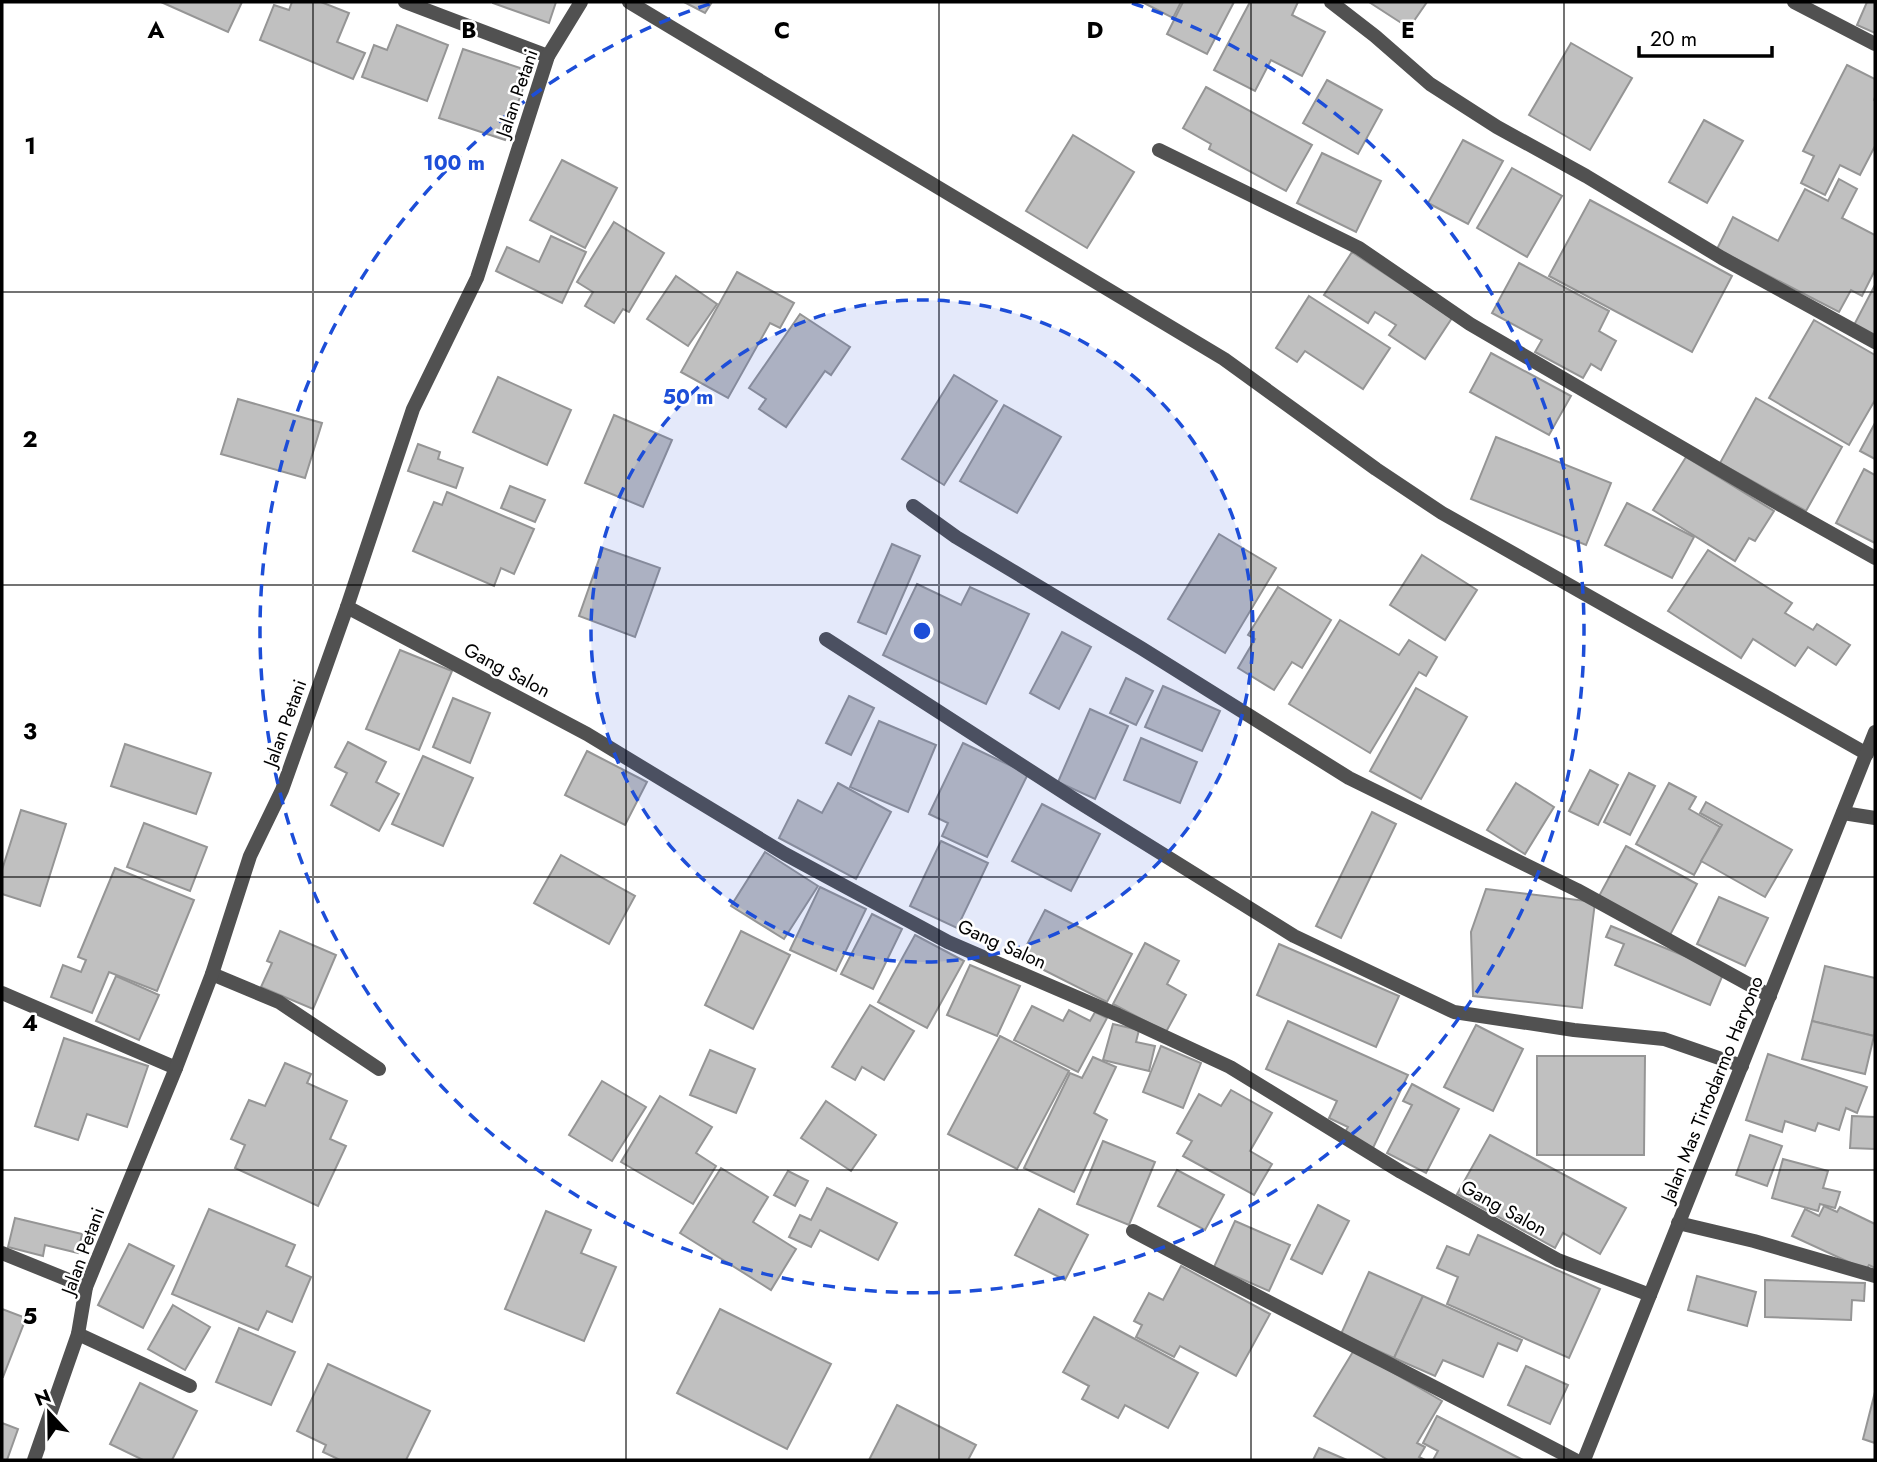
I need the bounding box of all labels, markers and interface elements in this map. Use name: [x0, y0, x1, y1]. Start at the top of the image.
text: A: [147, 13, 165, 47]
text: B: [461, 13, 477, 47]
text: C: [774, 13, 790, 47]
text: D: [1087, 13, 1104, 47]
text: E: [1401, 13, 1415, 47]
scale bar: [1639, 14, 1772, 58]
text: 20 m: [1650, 24, 1697, 54]
street label: Jalan Petani: [488, 46, 545, 143]
text: 1: [24, 129, 36, 163]
text: 100 m: [423, 148, 485, 178]
text: 50 m: [663, 382, 713, 412]
text: 2: [22, 422, 38, 456]
centre of rings: [910, 619, 934, 643]
street label: Gang Salon: [459, 636, 555, 704]
street label: Jalan Petani: [256, 676, 313, 773]
text: 3: [23, 714, 37, 748]
street label: Gang Salon: [953, 912, 1051, 976]
street label: Jalan Mas Tirtodarmo Haryono: [1653, 972, 1770, 1209]
text: 4: [22, 1006, 38, 1040]
street label: Gang Salon: [1456, 1173, 1552, 1243]
street label: Jalan Petani: [54, 1204, 111, 1301]
text: 5: [23, 1299, 37, 1333]
north arrow: [14, 1378, 84, 1448]
text: N: [31, 1382, 55, 1413]

